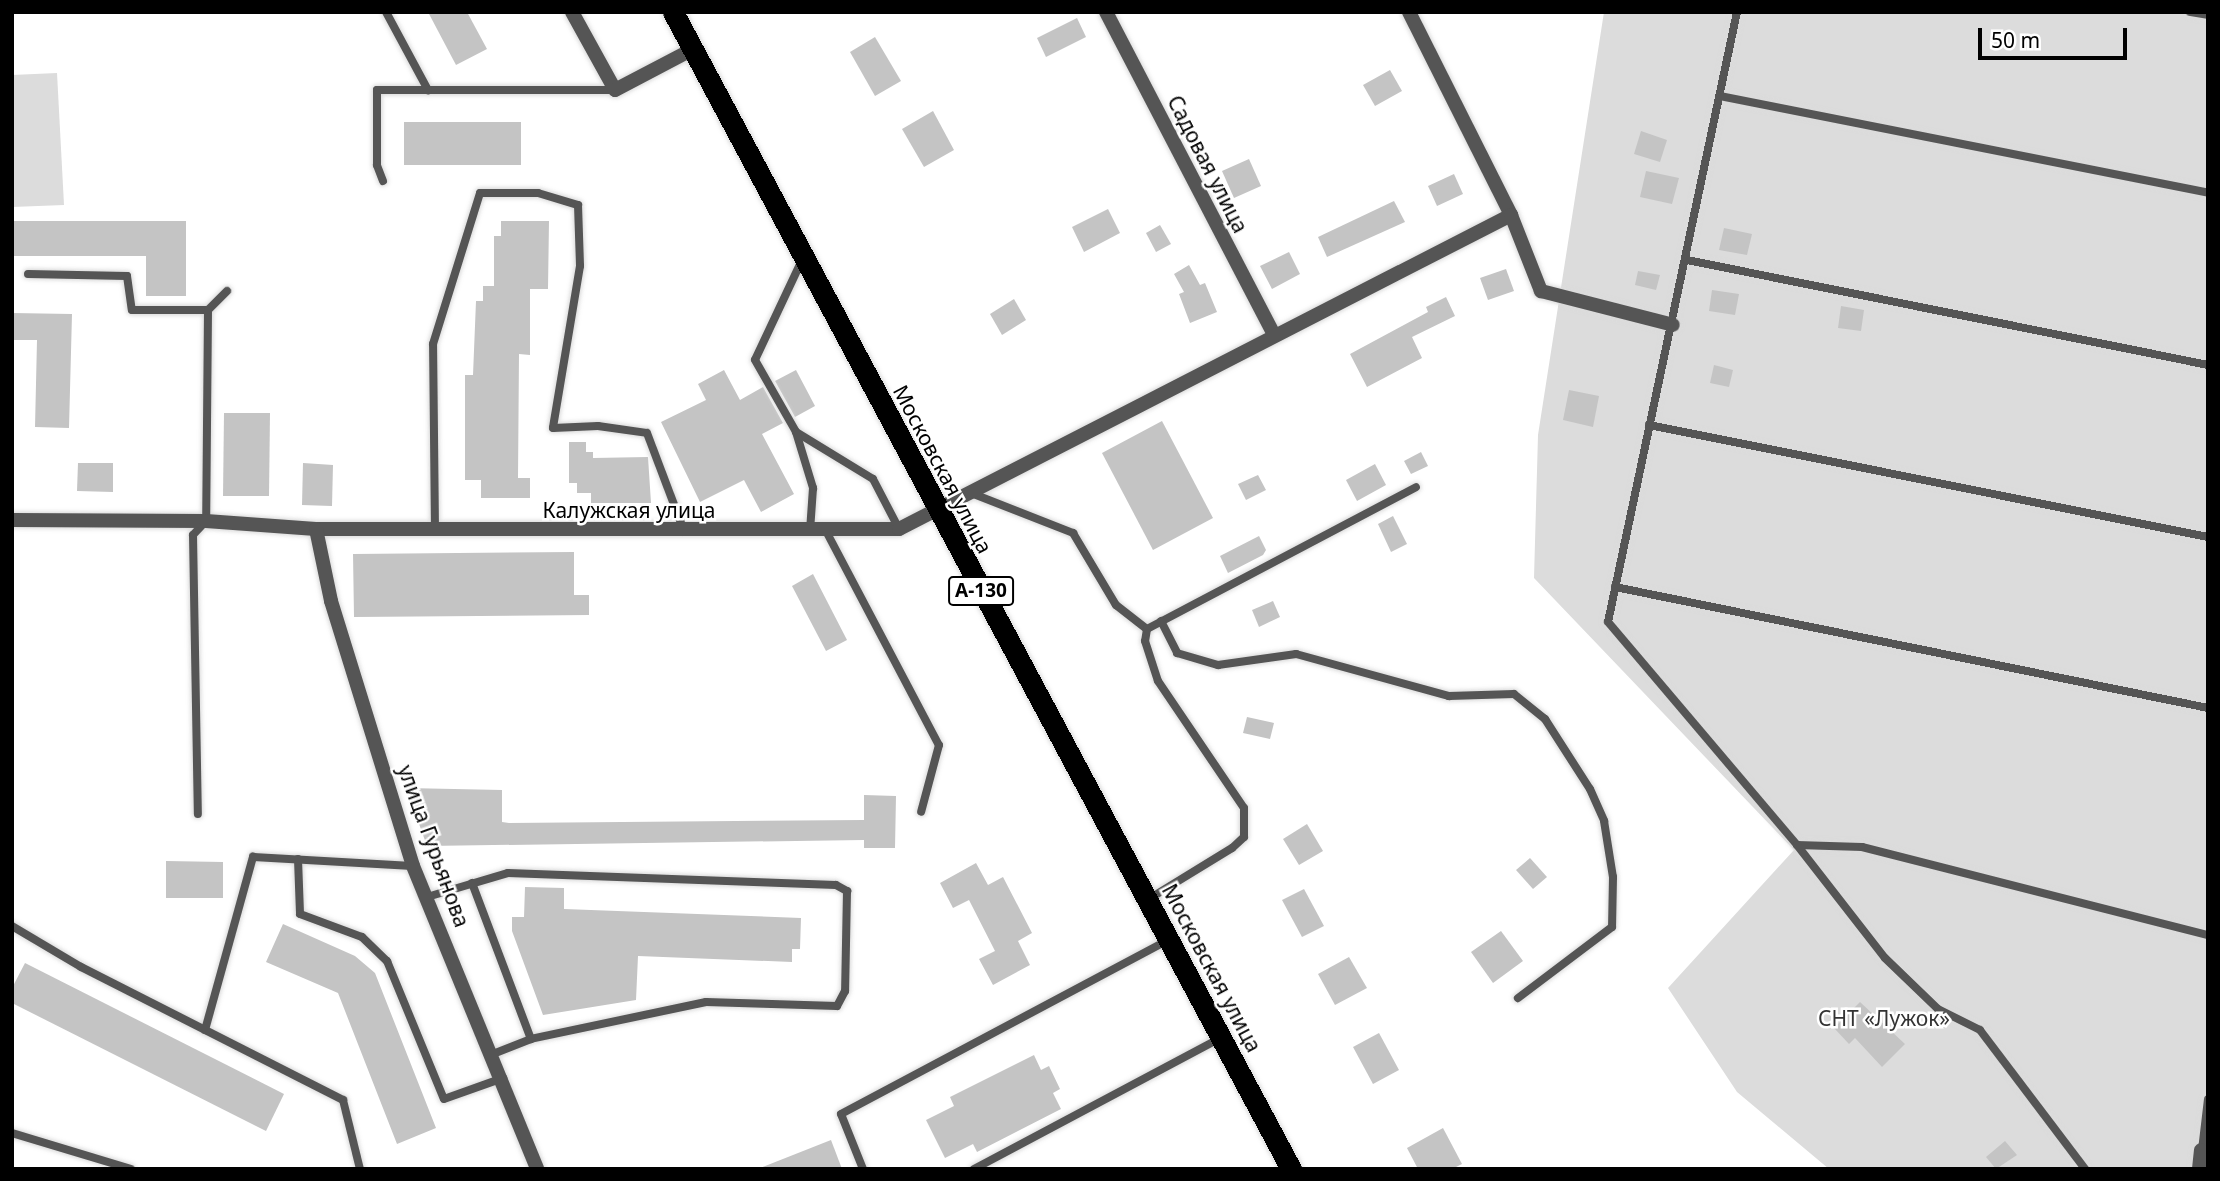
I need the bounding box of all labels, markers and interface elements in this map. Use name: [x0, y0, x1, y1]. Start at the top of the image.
scale bar: [1982, 14, 2131, 58]
text: 50 m: [1991, 26, 2040, 54]
street label: Садовая улица: [1163, 91, 1253, 237]
street label: Московская улица: [888, 381, 998, 557]
street label: Калужская улица: [543, 497, 715, 523]
road number: А-130: [948, 576, 1014, 606]
street label: улица Гурьянова: [393, 761, 475, 931]
street label: Московская улица: [1157, 880, 1267, 1056]
park label: СНТ «Лужок»: [1818, 1005, 1950, 1031]

